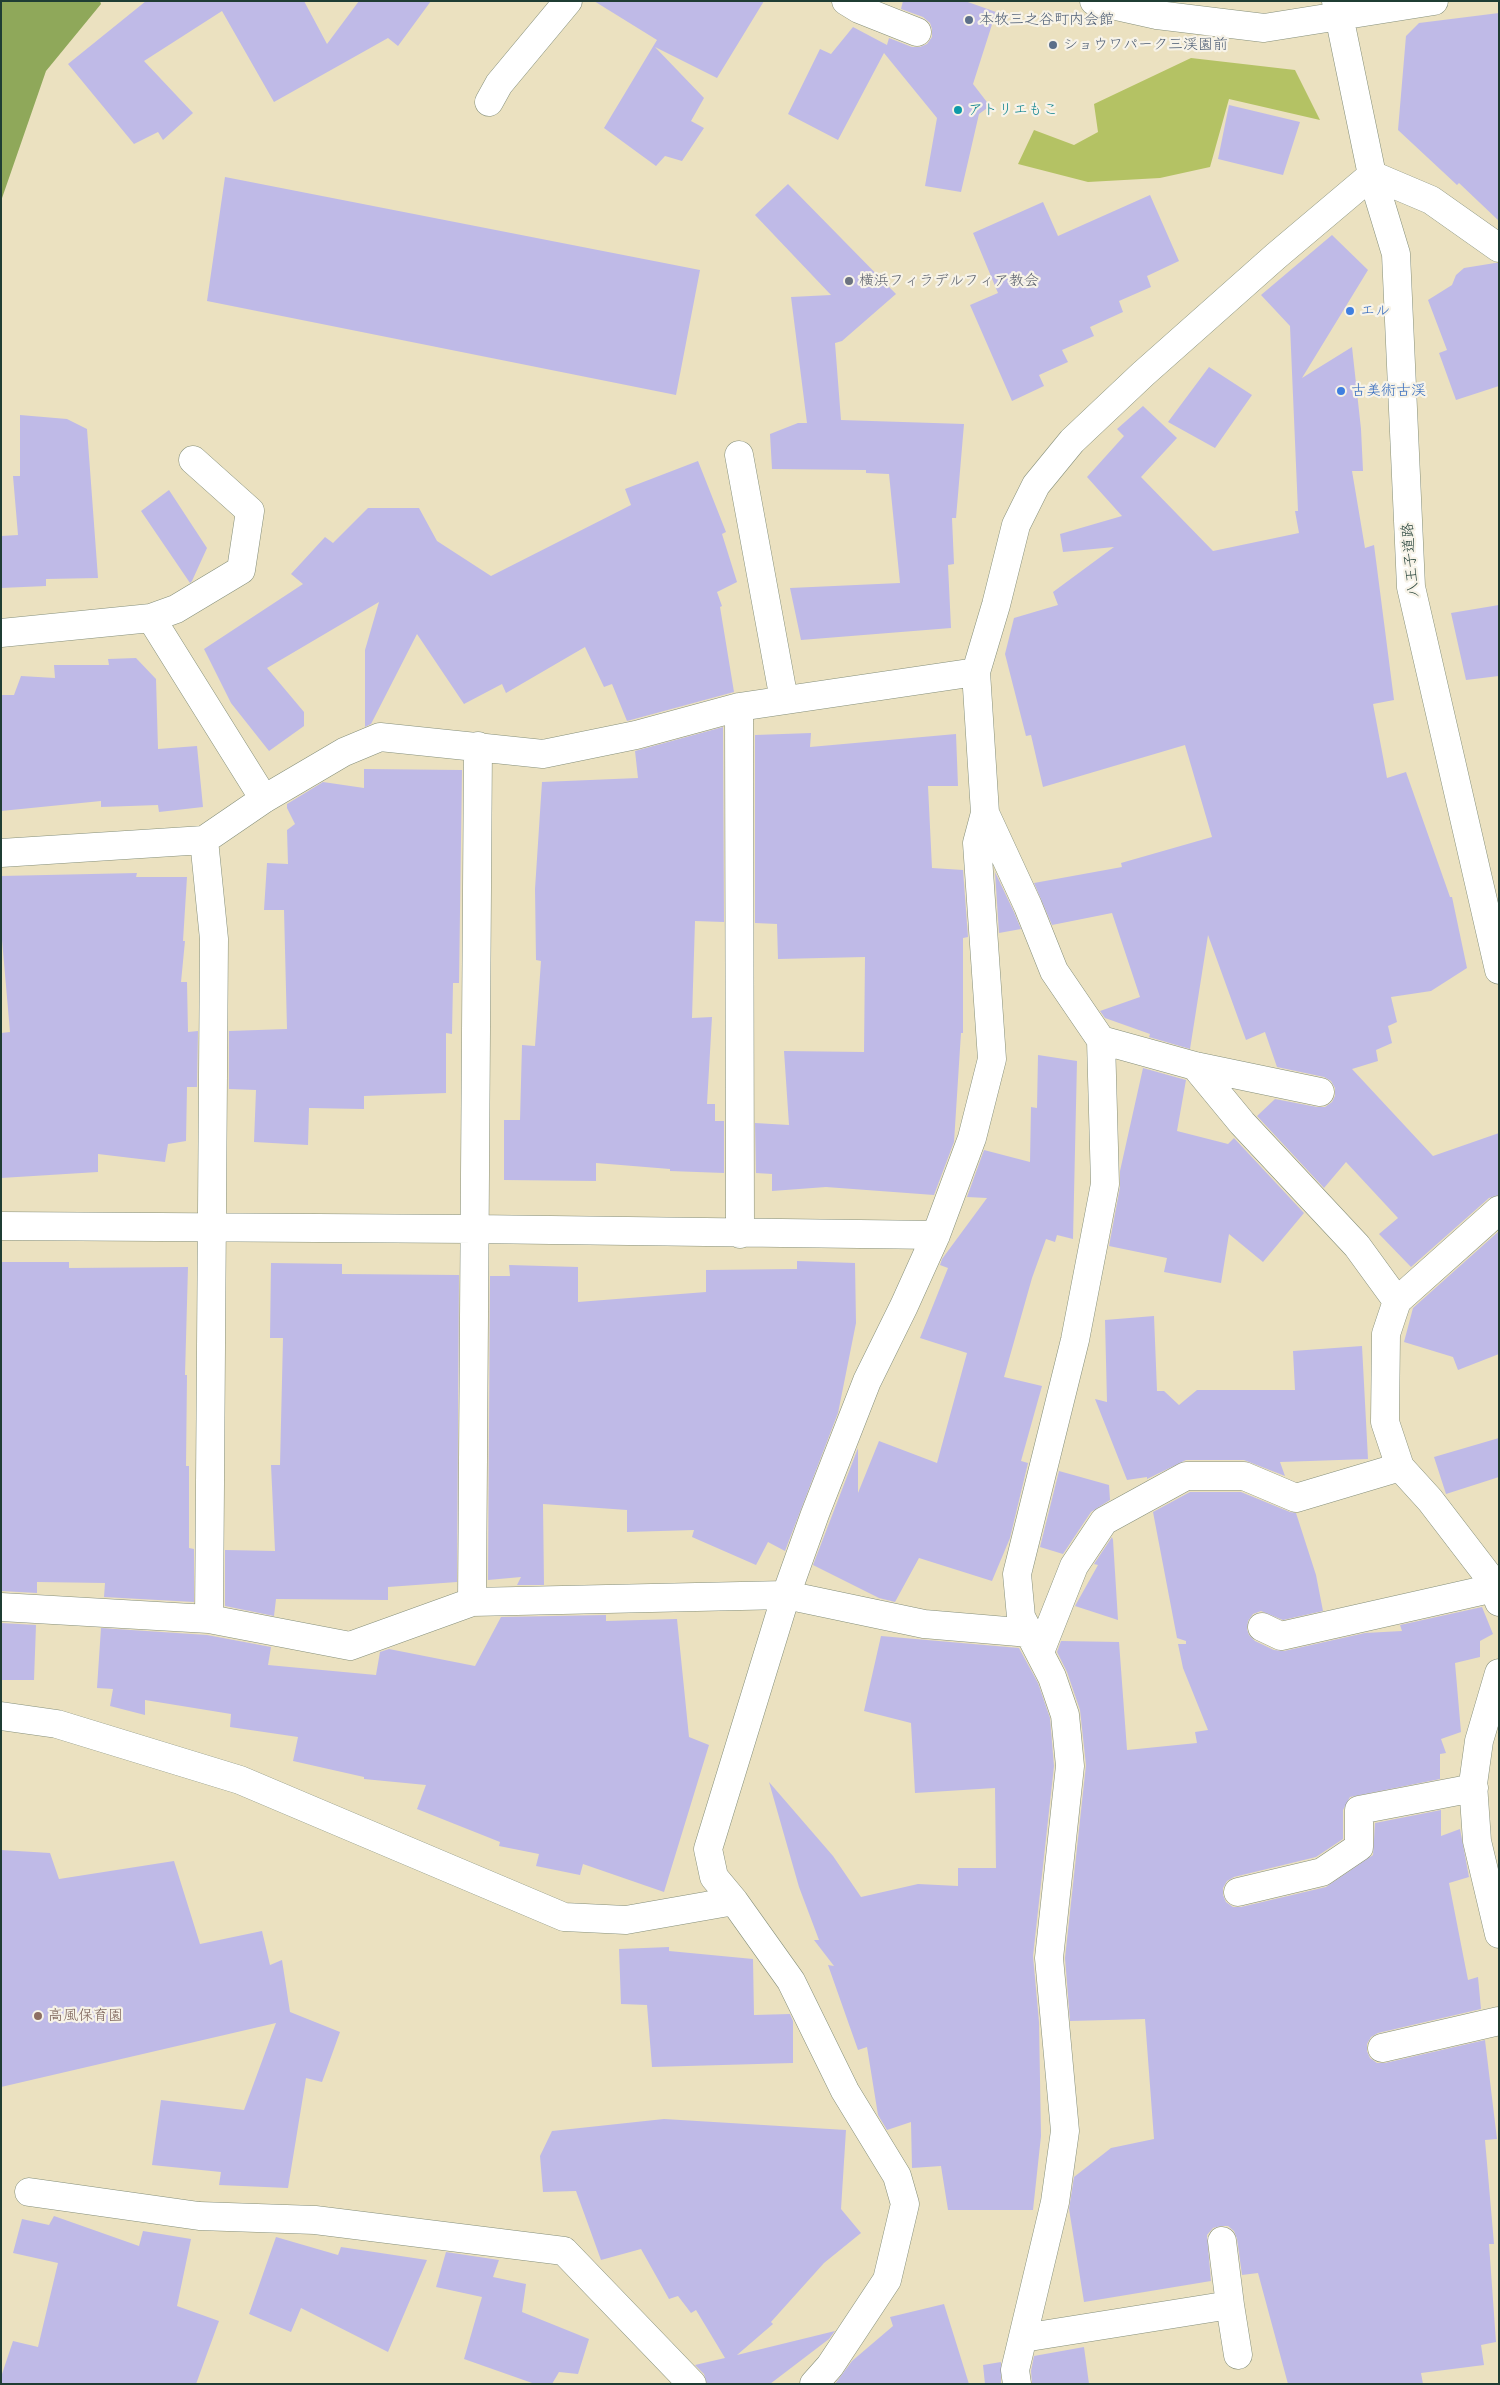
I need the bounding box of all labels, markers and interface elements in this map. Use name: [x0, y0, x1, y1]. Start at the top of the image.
place label: 本牧三之谷町内会館: [979, 11, 1114, 29]
marker: 本牧三之谷町内会館: [963, 14, 975, 26]
place label: ショウワパーク三渓園前: [1063, 36, 1228, 54]
marker: ショウワパーク三渓園前: [1047, 39, 1059, 51]
place label: アトリエもこ: [968, 101, 1058, 119]
marker: アトリエもこ: [952, 104, 964, 116]
place label: 横浜フィラデルフィア教会: [859, 272, 1039, 290]
marker: 横浜フィラデルフィア教会: [843, 275, 855, 287]
place label: エル: [1360, 302, 1390, 320]
marker: エル: [1344, 305, 1356, 317]
place label: 古美術古渓: [1351, 382, 1426, 400]
marker: 古美術古渓: [1335, 385, 1347, 397]
street label: 八王子道路: [1399, 522, 1423, 598]
place label: 高風保育園: [48, 2007, 123, 2025]
marker: 高風保育園: [32, 2010, 44, 2022]

